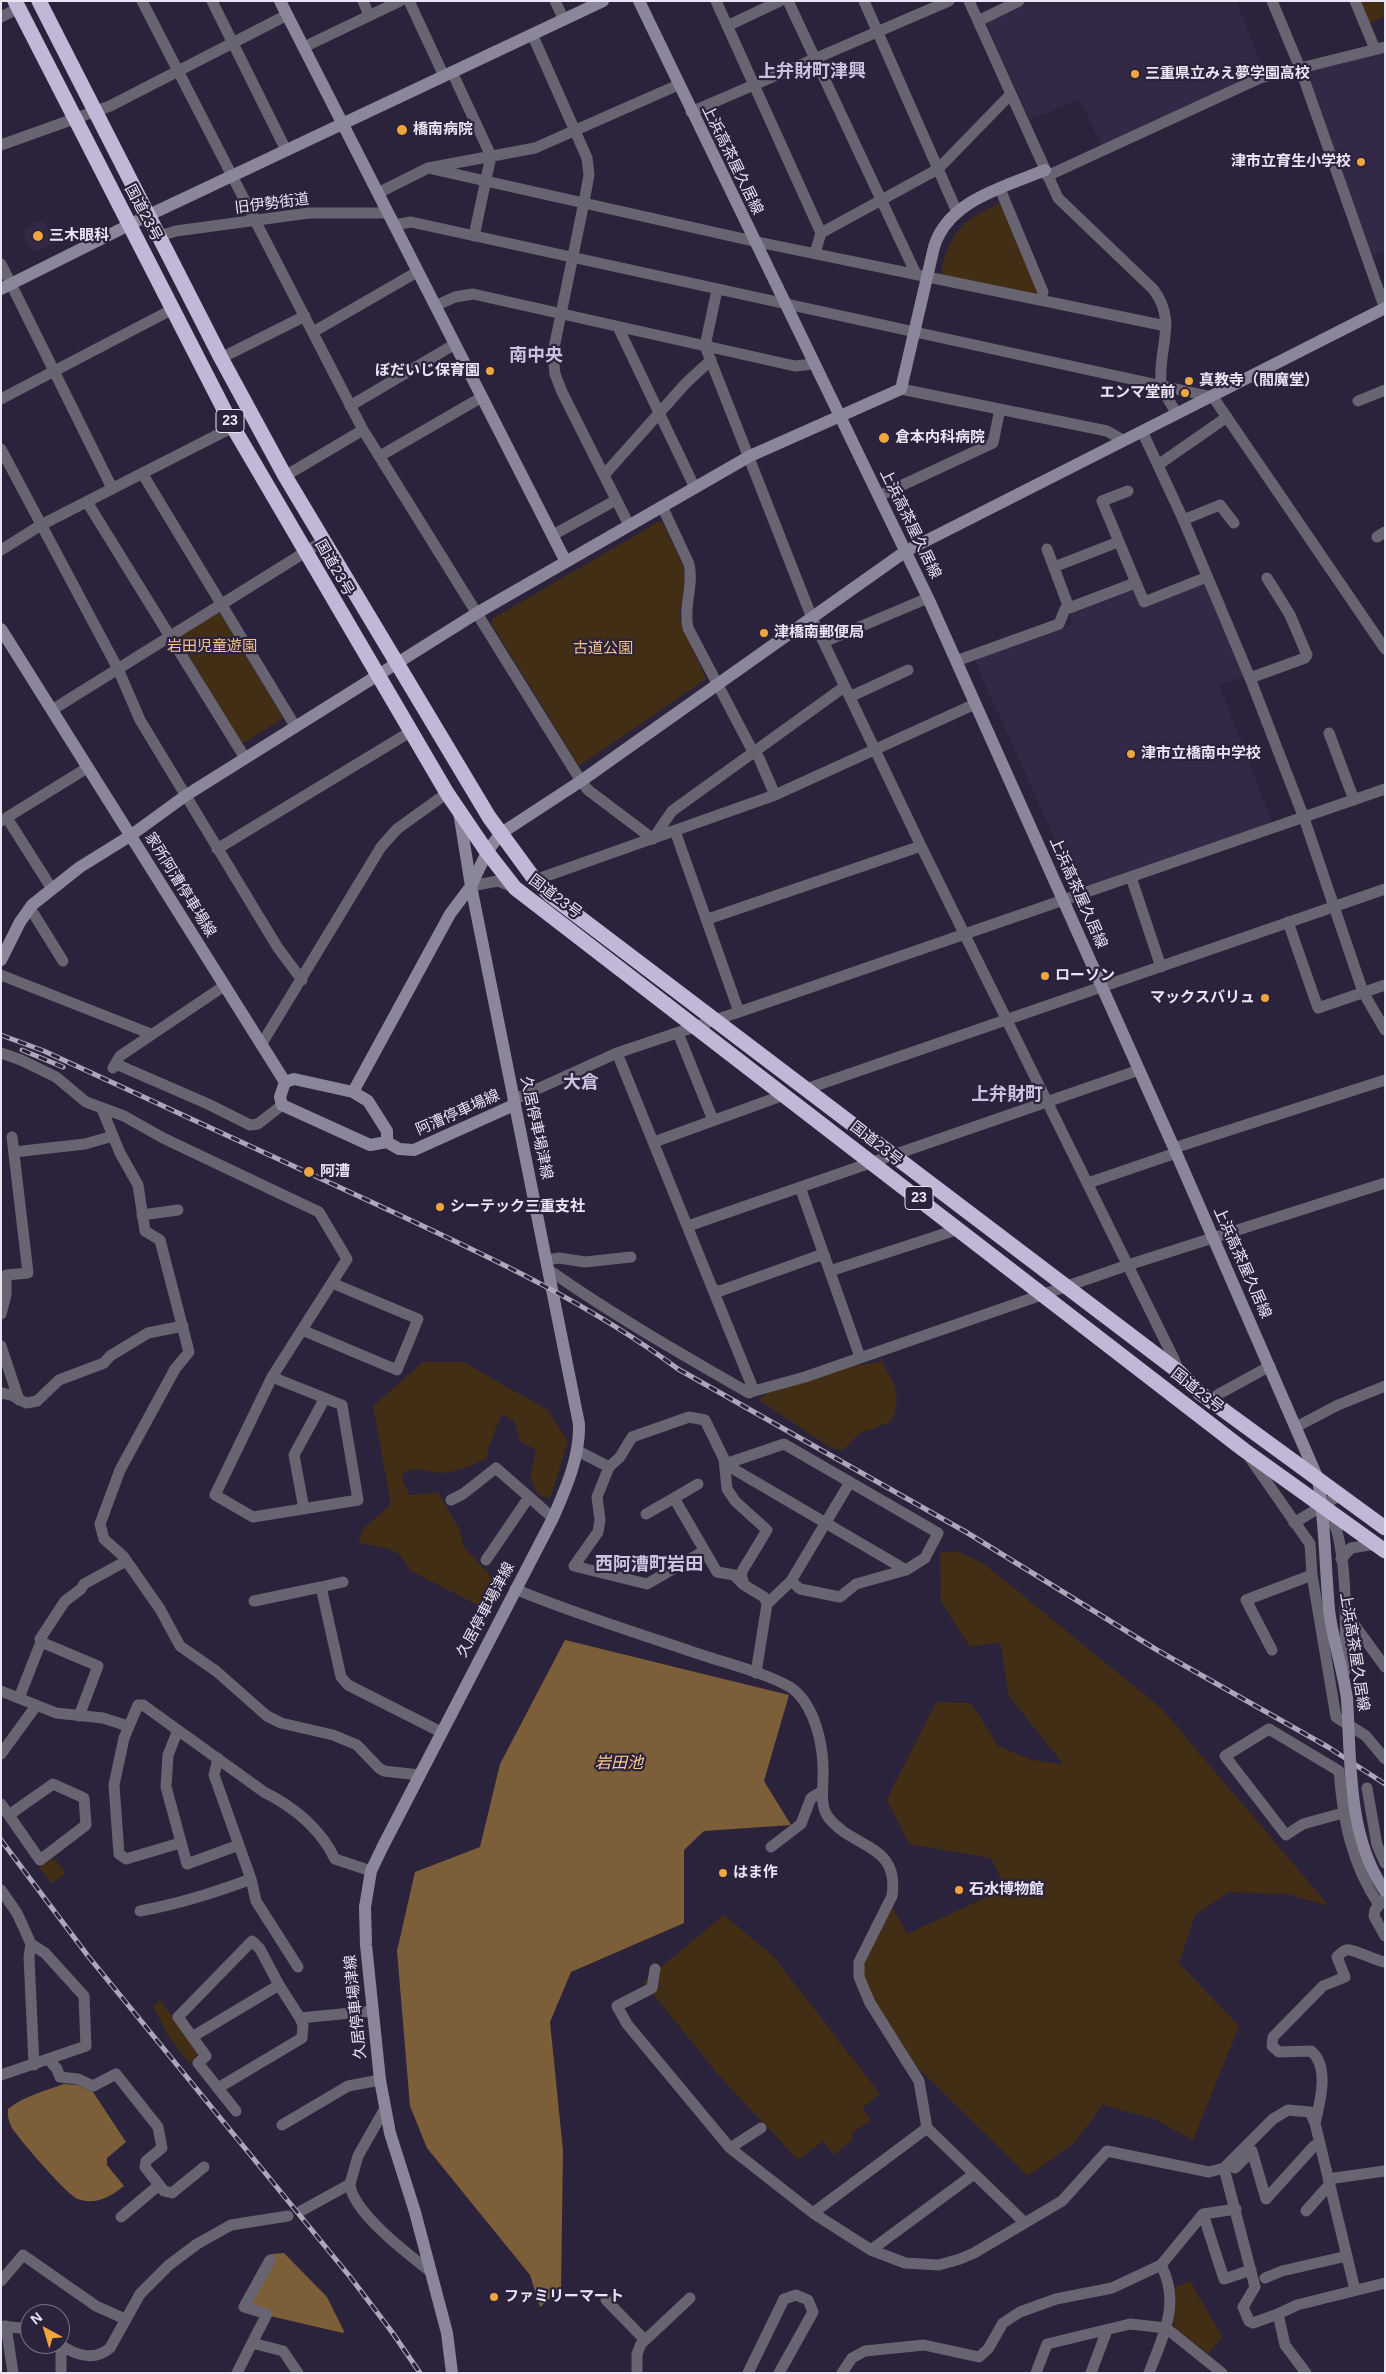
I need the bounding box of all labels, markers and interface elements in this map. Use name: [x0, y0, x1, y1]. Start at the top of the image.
district label: 上弁財町津興: [758, 61, 866, 83]
place label: 三重県立みえ夢学園高校: [1145, 65, 1310, 83]
marker: 三重県立みえ夢学園高校: [1129, 68, 1141, 80]
street label: 上浜高茶屋久居線: [698, 102, 766, 218]
place label: 橋南病院: [413, 121, 473, 139]
marker: 橋南病院: [395, 123, 409, 137]
place label: 津市立育生小学校: [1231, 153, 1351, 171]
marker: 津市立育生小学校: [1355, 156, 1367, 168]
street label: 国道23号: [121, 182, 165, 244]
street label: 旧伊勢街道: [234, 190, 310, 218]
place label: 三木眼科: [49, 227, 109, 245]
marker: 三木眼科: [31, 229, 45, 243]
district label: 南中央: [509, 345, 563, 367]
place label: ぼだいじ保育園: [375, 362, 480, 380]
marker: ぼだいじ保育園: [484, 365, 496, 377]
place label: 真教寺（閻魔堂）: [1199, 372, 1319, 390]
marker: 真教寺（閻魔堂）: [1183, 375, 1195, 387]
place label: エンマ堂前: [1100, 384, 1175, 402]
marker: エンマ堂前: [1179, 387, 1191, 399]
road number: 23: [216, 410, 244, 432]
place label: 倉本内科病院: [895, 429, 985, 447]
marker: 倉本内科病院: [877, 431, 891, 445]
street label: 上浜高茶屋久居線: [876, 466, 944, 582]
street label: 国道23号: [311, 537, 357, 599]
place label: 津橋南郵便局: [774, 624, 864, 642]
marker: 津橋南郵便局: [758, 627, 770, 639]
park label: 岩田児童遊園: [167, 638, 257, 656]
park label: 古道公園: [573, 640, 633, 658]
place label: 津市立橋南中学校: [1141, 745, 1261, 763]
marker: 津市立橋南中学校: [1125, 748, 1137, 760]
street label: 家所阿漕停車場線: [141, 829, 219, 941]
street label: 上浜高茶屋久居線: [1045, 835, 1111, 951]
street label: 国道23号: [525, 871, 585, 923]
place label: ローソン: [1055, 967, 1115, 985]
marker: ローソン: [1039, 970, 1051, 982]
place label: マックスバリュ: [1150, 989, 1255, 1007]
marker: マックスバリュ: [1259, 992, 1271, 1004]
district label: 大倉: [563, 1072, 599, 1094]
street label: 久居停車場津線: [516, 1075, 556, 1181]
district label: 上弁財町: [971, 1084, 1043, 1106]
street label: 阿漕停車場線: [413, 1086, 503, 1140]
street label: 国道23号: [846, 1118, 906, 1170]
place label: 阿漕: [320, 1163, 350, 1181]
marker: 阿漕: [302, 1165, 316, 1179]
road number: 23: [905, 1186, 933, 1210]
place label: シーテック三重支社: [450, 1198, 585, 1216]
marker: シーテック三重支社: [434, 1201, 446, 1213]
street label: 上浜高茶屋久居線: [1209, 1205, 1275, 1321]
street label: 国道23号: [1167, 1365, 1227, 1417]
district label: 西阿漕町岩田: [595, 1554, 703, 1576]
street label: 久居停車場津線: [453, 1559, 519, 1661]
street label: 上浜高茶屋久居線: [1336, 1591, 1372, 1713]
water label: 岩田池: [595, 1754, 643, 1774]
place label: はま作: [733, 1864, 778, 1882]
marker: はま作: [717, 1867, 729, 1879]
place label: 石水博物館: [969, 1881, 1044, 1899]
marker: 石水博物館: [953, 1884, 965, 1896]
street label: 久居停車場津線: [342, 1954, 370, 2060]
place label: ファミリーマート: [504, 2288, 624, 2306]
marker: ファミリーマート: [488, 2291, 500, 2303]
north arrow: [20, 2304, 70, 2354]
text: N: [27, 2309, 45, 2328]

